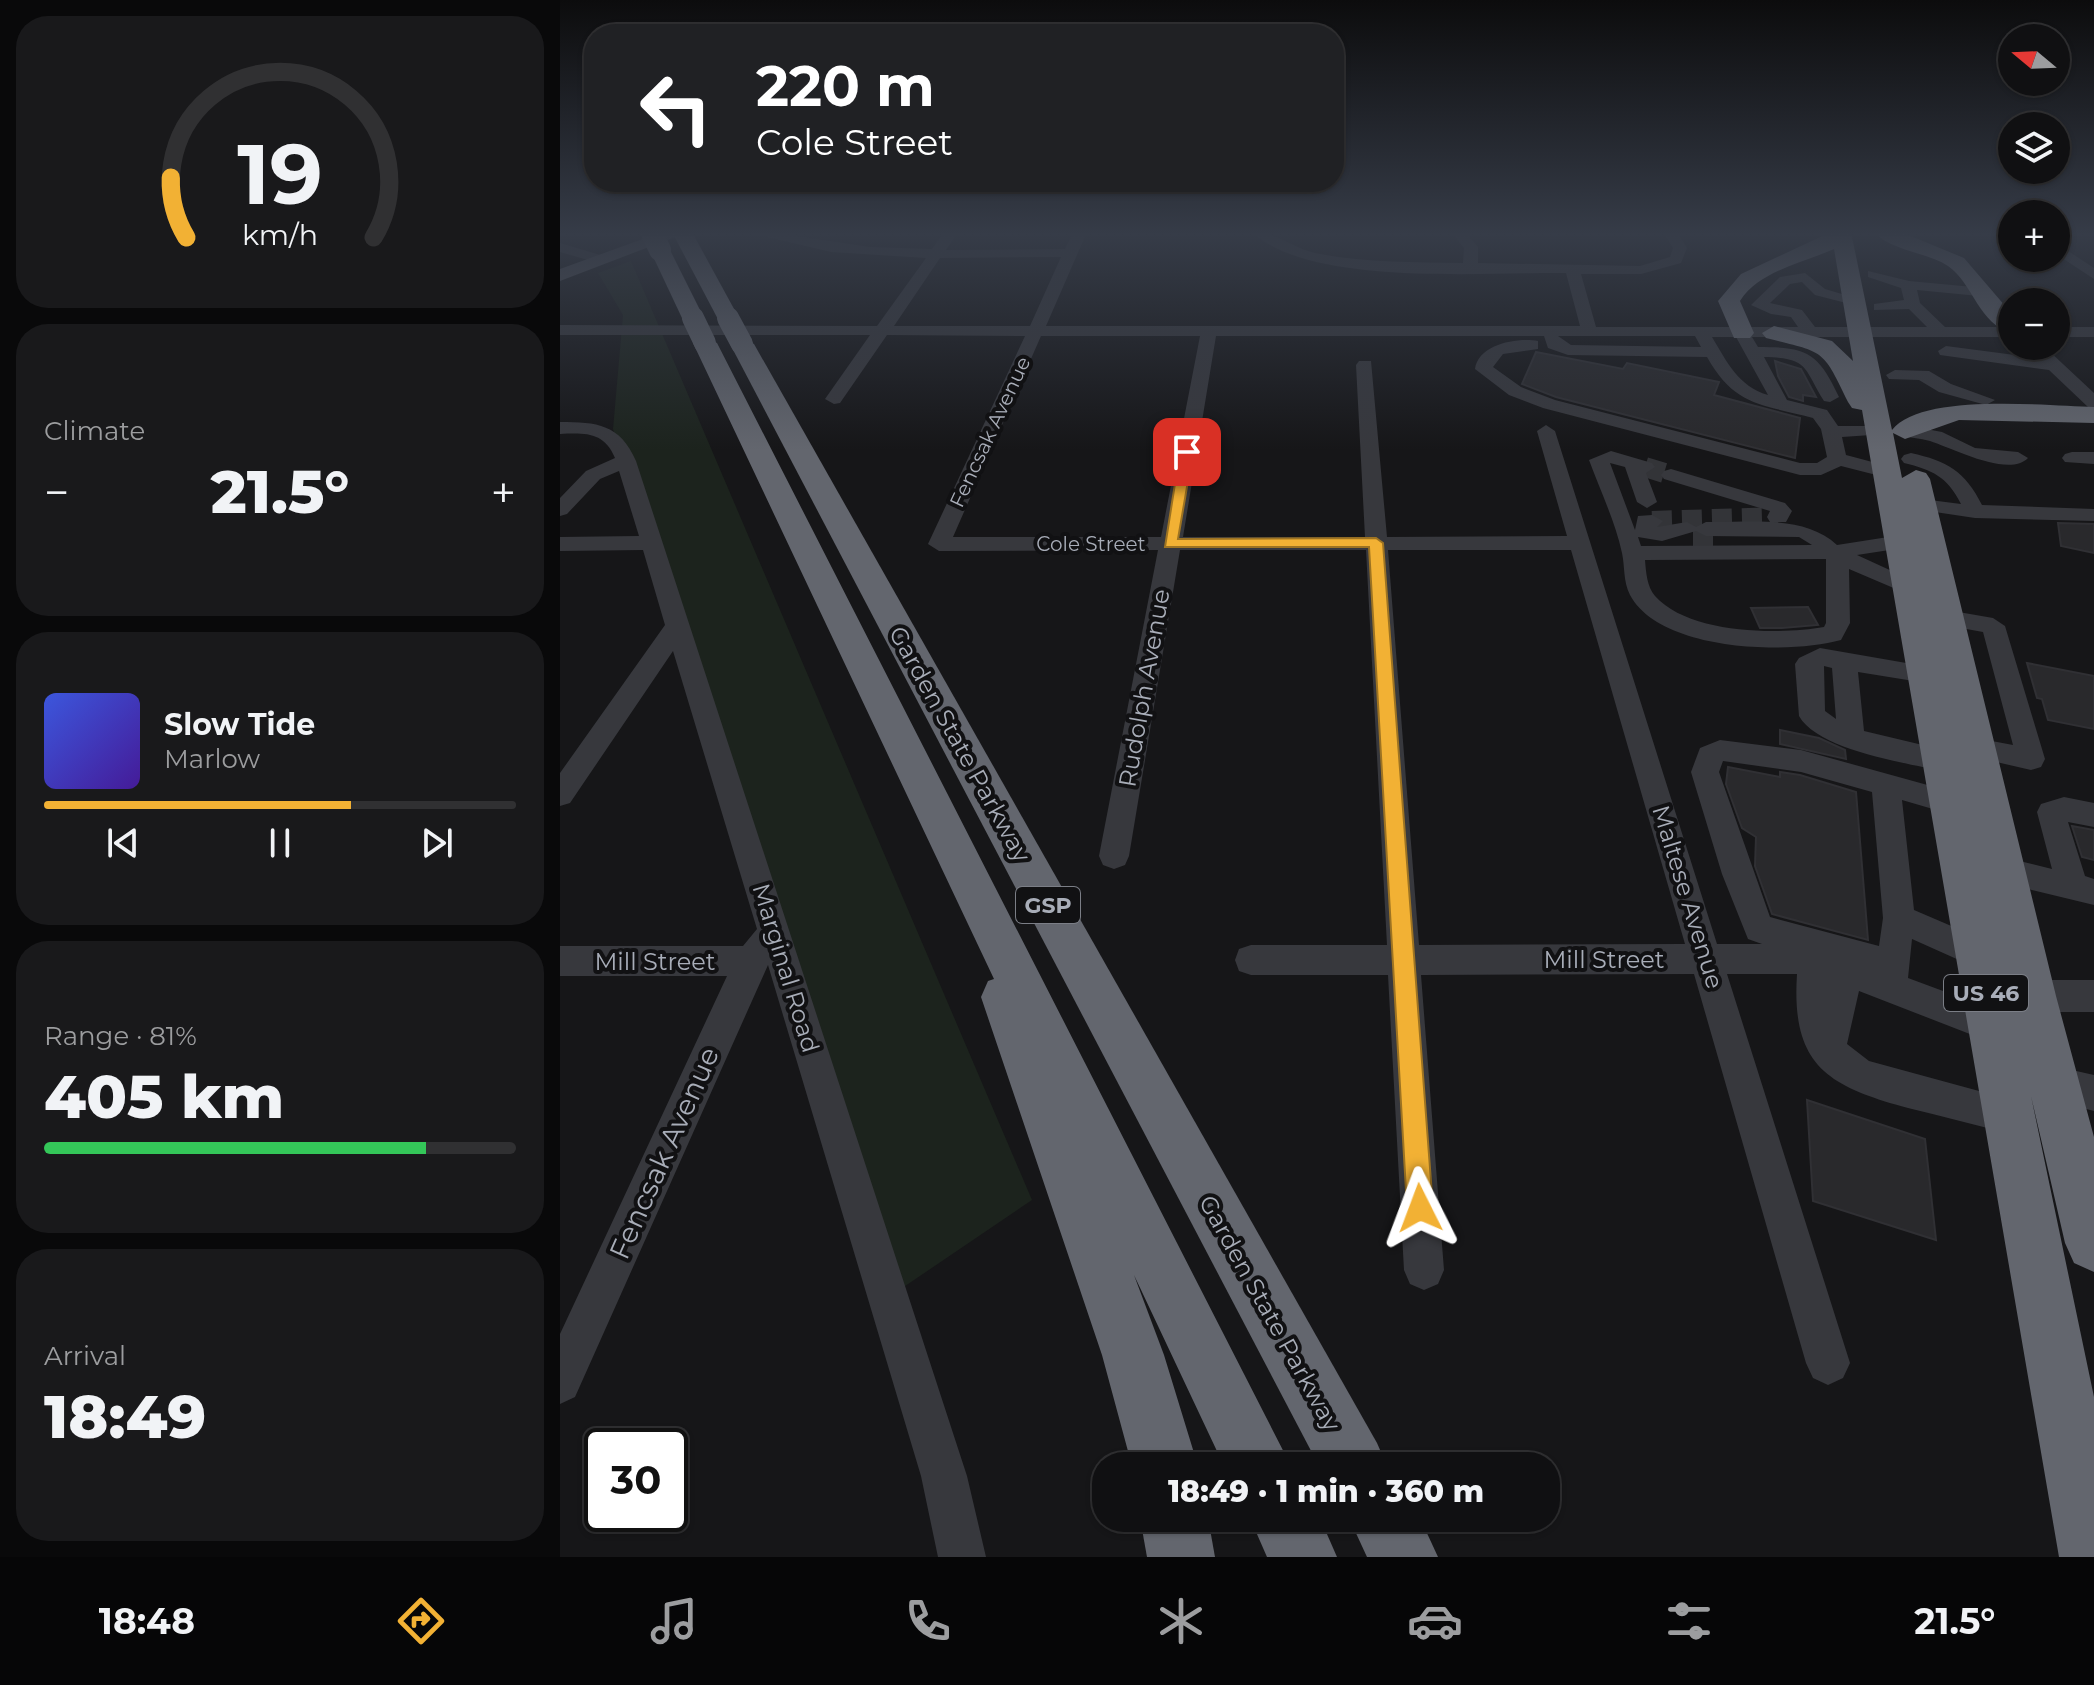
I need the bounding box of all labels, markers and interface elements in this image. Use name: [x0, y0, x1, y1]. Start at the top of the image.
north arrow: [1998, 24, 2070, 96]
map controls: [1998, 24, 2070, 360]
text: 220 m: [756, 52, 935, 120]
icon: left: [624, 56, 728, 160]
button: layers: [1998, 112, 2070, 184]
text: Cole Street: [756, 120, 953, 164]
text: 19: [237, 123, 323, 225]
button: +: [1998, 200, 2070, 272]
text: km/h: [242, 217, 318, 252]
button: −: [1998, 288, 2070, 360]
street label: Fencsak Avenue: [945, 353, 1035, 511]
text: Climate: [44, 415, 145, 447]
pin: [1153, 418, 1221, 486]
icon: arrive: [1165, 430, 1209, 474]
text: 21.5°: [211, 455, 349, 528]
text: −: [44, 465, 69, 519]
text: +: [491, 465, 516, 519]
street label: Cole Street: [1036, 532, 1146, 556]
street label: Rudolph Avenue: [1112, 587, 1176, 789]
street label: Garden State Parkway: [883, 621, 1037, 867]
text: Slow Tide: [164, 706, 315, 743]
text: Marlow: [164, 743, 260, 775]
street label: Maltese Avenue: [1646, 802, 1730, 992]
icon: previous: [101, 821, 145, 865]
icon: pause: [258, 821, 302, 865]
icon: next: [415, 821, 459, 865]
street label: Marginal Road: [747, 880, 825, 1056]
road number: GSP: [1016, 887, 1080, 923]
street label: Mill Street: [1543, 945, 1665, 974]
street label: Mill Street: [594, 947, 716, 976]
road number: US 46: [1944, 975, 2028, 1011]
text: Range · 81%: [44, 1020, 197, 1052]
street label: Fencsak Avenue: [602, 1042, 726, 1264]
text: 405 km: [44, 1060, 284, 1133]
position arrow: [1378, 1166, 1462, 1250]
street label: Garden State Parkway: [1193, 1190, 1347, 1436]
text: Arrival: [44, 1340, 126, 1372]
text: 18:49: [44, 1380, 206, 1453]
speed limit sign: 30: [584, 1428, 688, 1532]
text: 18:49 · 1 min · 360 m: [1168, 1473, 1484, 1510]
icon: directions: [393, 1593, 449, 1649]
icon: music: [646, 1593, 702, 1649]
icon: phone: [900, 1593, 956, 1649]
icon: climate: [1153, 1593, 1209, 1649]
icon: car: [1407, 1593, 1463, 1649]
icon: filters: [1661, 1593, 1717, 1649]
text: 18:48: [99, 1599, 195, 1643]
text: 21.5°: [1914, 1599, 1995, 1643]

